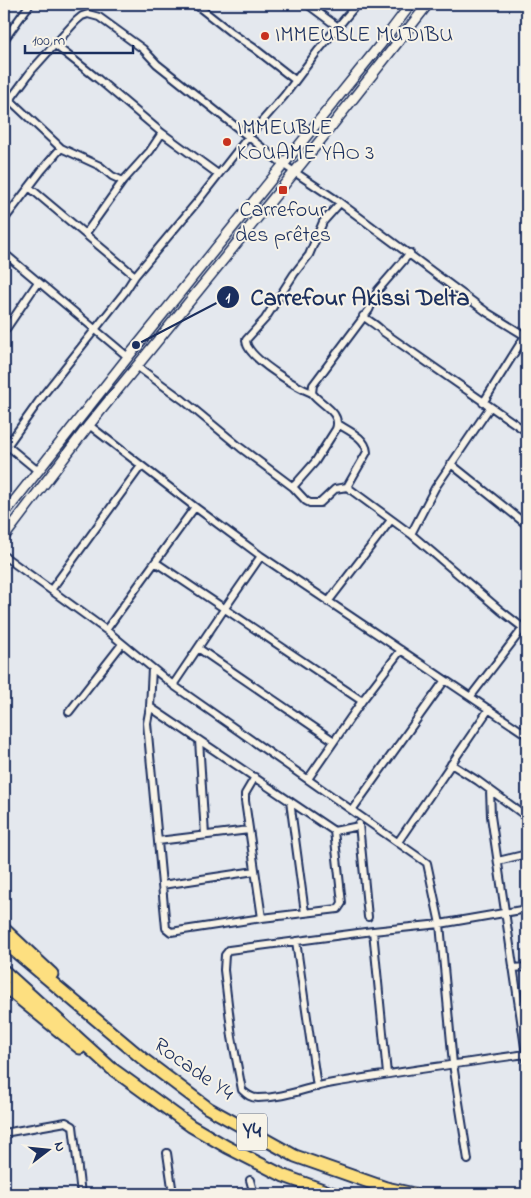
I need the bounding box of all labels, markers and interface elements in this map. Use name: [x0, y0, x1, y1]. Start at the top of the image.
place label: IMMEUBLE MUDIBU: [275, 20, 453, 52]
scale bar: [25, 22, 132, 54]
text: 100 m: [32, 30, 65, 52]
marker: IMMEUBLE MUDIBU: [259, 30, 271, 42]
place label: IMMEUBLE KOUAME YAO 3: [237, 113, 374, 170]
marker: IMMEUBLE KOUAME YAO 3: [221, 136, 233, 148]
marker: Carrefour des prêtes: [277, 184, 289, 196]
place label: Carrefour des prêtes: [235, 195, 331, 252]
callout: Carrefour Akissi Delta: [216, 277, 480, 316]
text: Carrefour Akissi Delta: [251, 282, 469, 317]
text: 1: [226, 287, 231, 309]
street label: Rocade Y4: [146, 1030, 240, 1110]
road number: Y4: [237, 1114, 267, 1150]
north arrow: [22, 1126, 72, 1176]
text: N: [48, 1139, 70, 1154]

